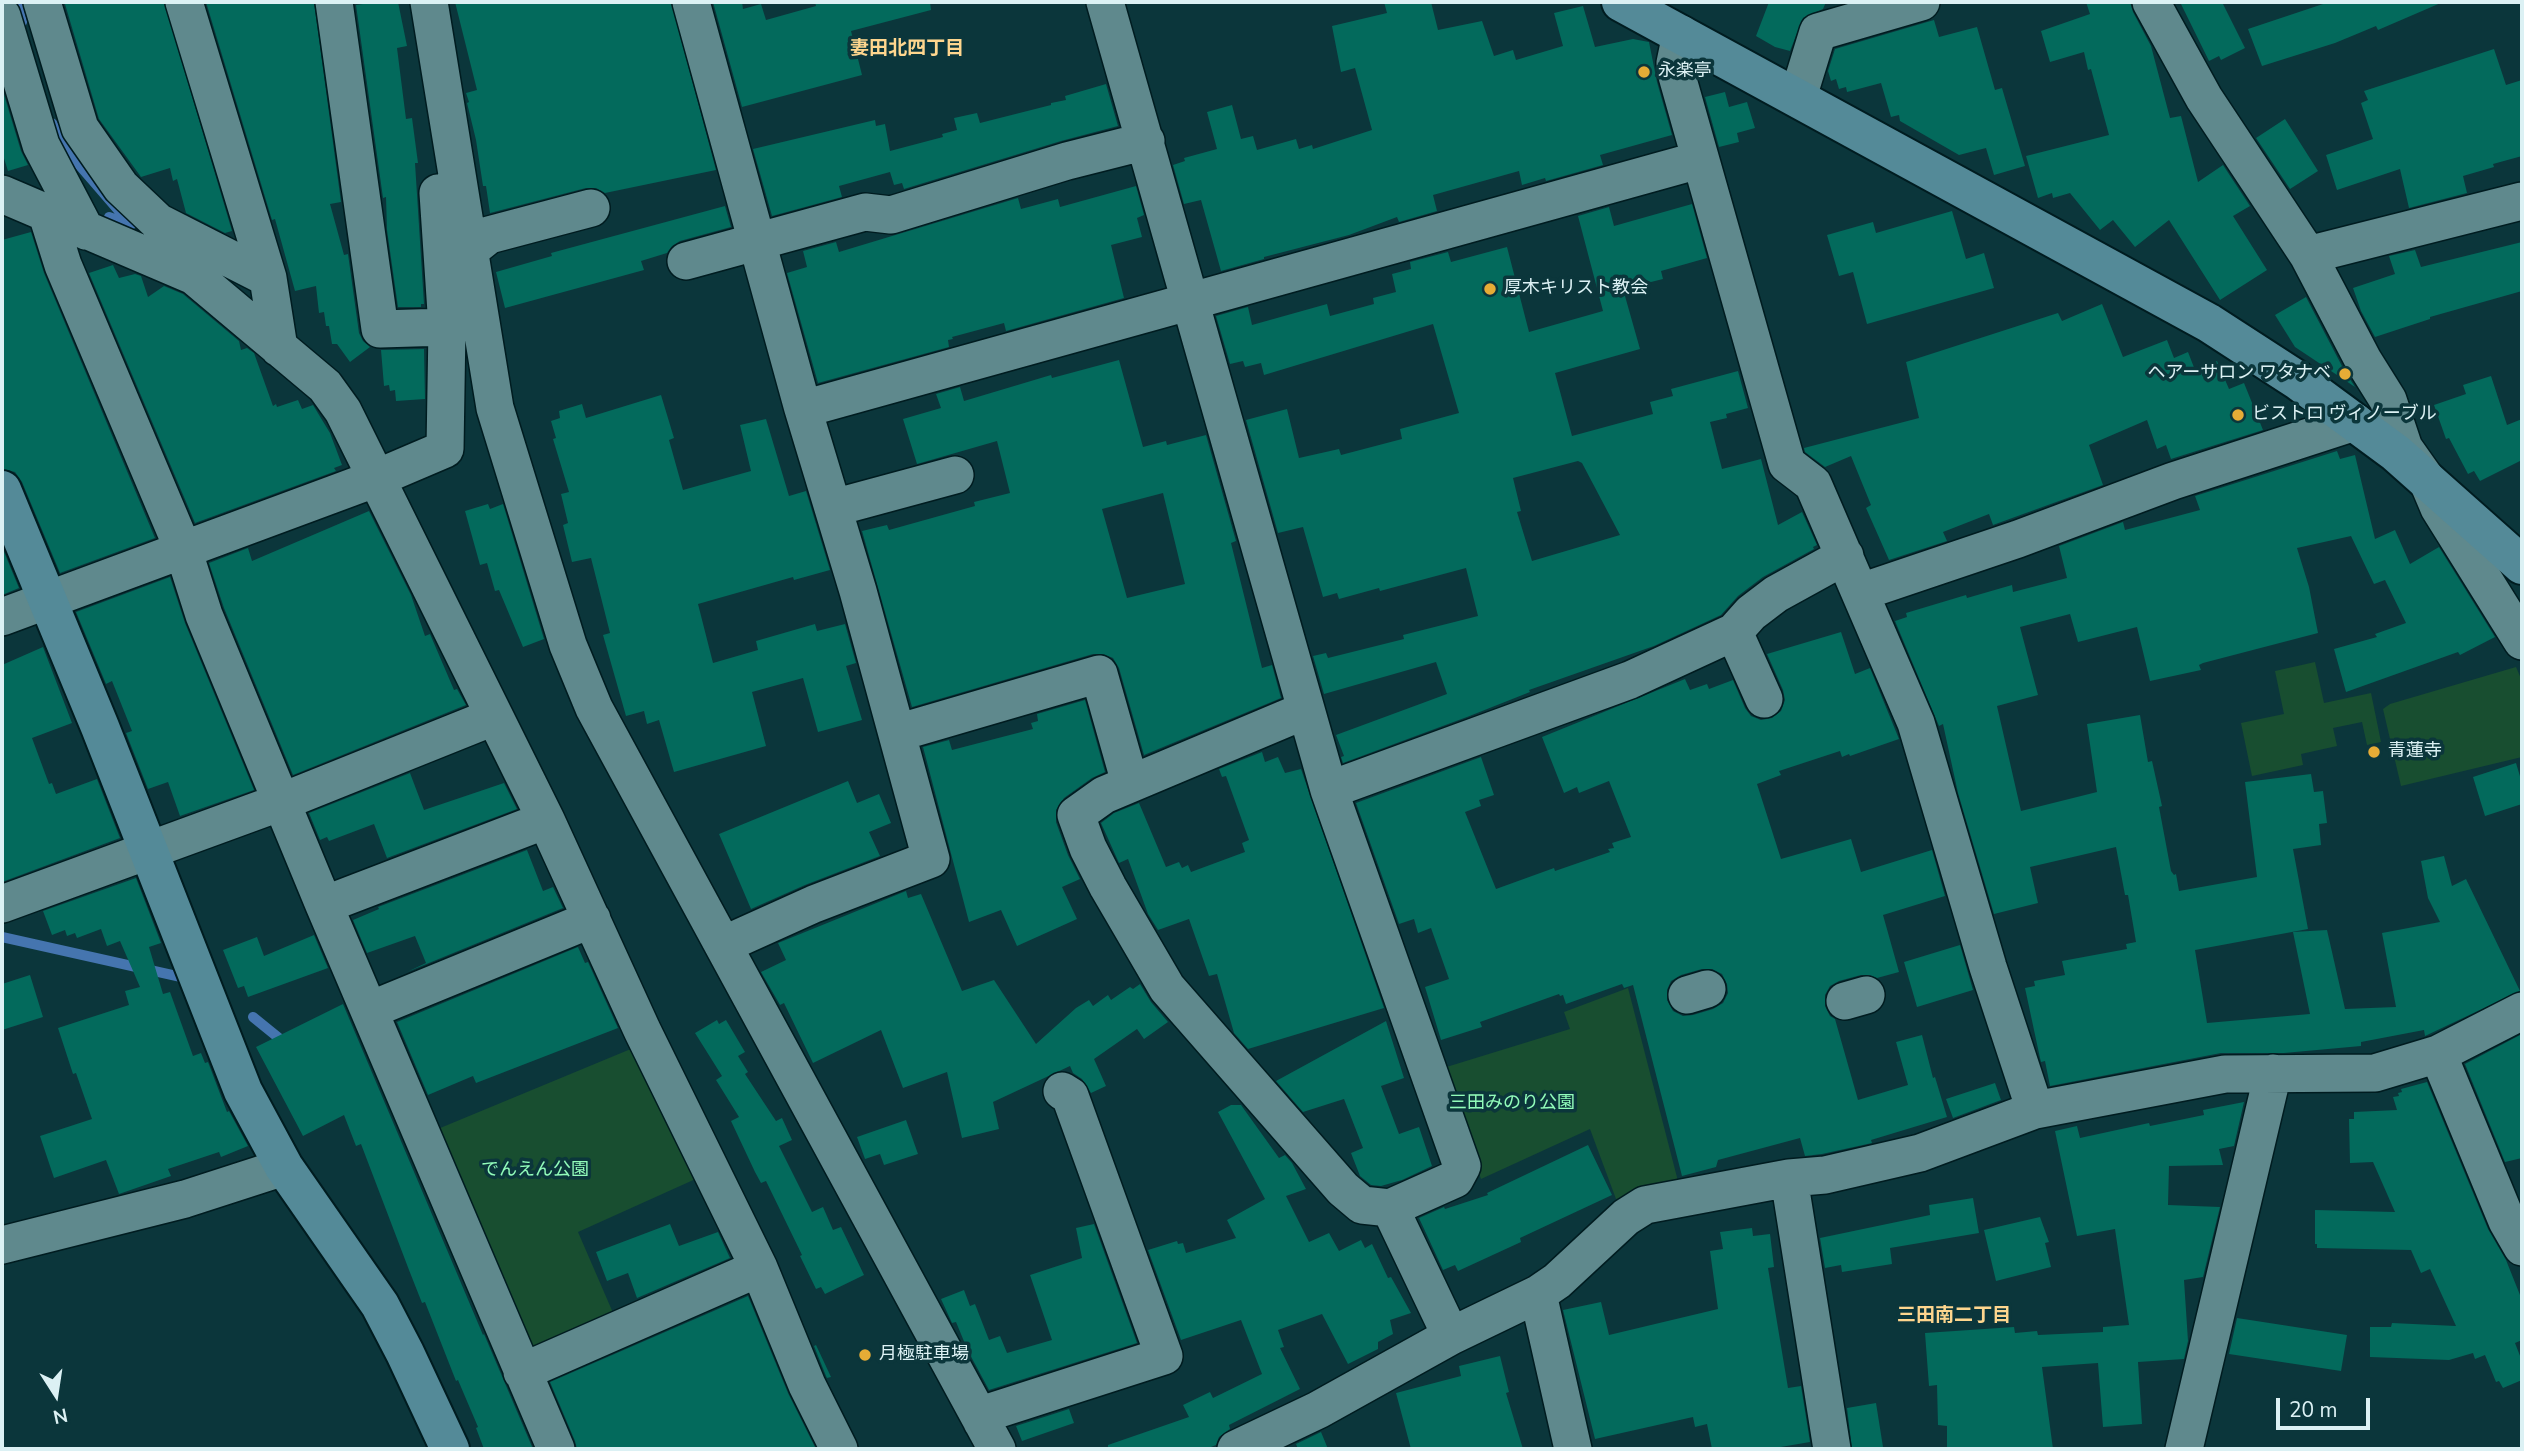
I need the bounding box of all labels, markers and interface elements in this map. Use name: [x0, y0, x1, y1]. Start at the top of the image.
district label: 妻田北四丁目: [850, 38, 964, 60]
place label: 永楽亭: [1658, 61, 1712, 83]
marker: 永楽亭: [1636, 64, 1652, 80]
place label: 厚木キリスト教会: [1504, 278, 1648, 300]
marker: 厚木キリスト教会: [1482, 281, 1498, 297]
place label: ヘアーサロン ワタナベ: [2147, 363, 2331, 385]
marker: ヘアーサロン ワタナベ: [2337, 366, 2353, 382]
place label: ビストロ ヴィノーブル: [2252, 404, 2437, 426]
marker: ビストロ ヴィノーブル: [2230, 407, 2246, 423]
place label: 青蓮寺: [2388, 741, 2442, 763]
marker: 青蓮寺: [2366, 744, 2382, 760]
park label: 三田みのり公園: [1449, 1093, 1575, 1115]
park label: でんえん公園: [481, 1160, 589, 1182]
district label: 三田南二丁目: [1897, 1305, 2011, 1327]
place label: 月極駐車場: [879, 1344, 969, 1366]
marker: 月極駐車場: [857, 1347, 873, 1363]
north arrow: [21, 1360, 91, 1430]
scale bar: [2279, 1384, 2374, 1428]
text: 20 m: [2289, 1396, 2338, 1424]
text: N: [51, 1401, 70, 1430]

